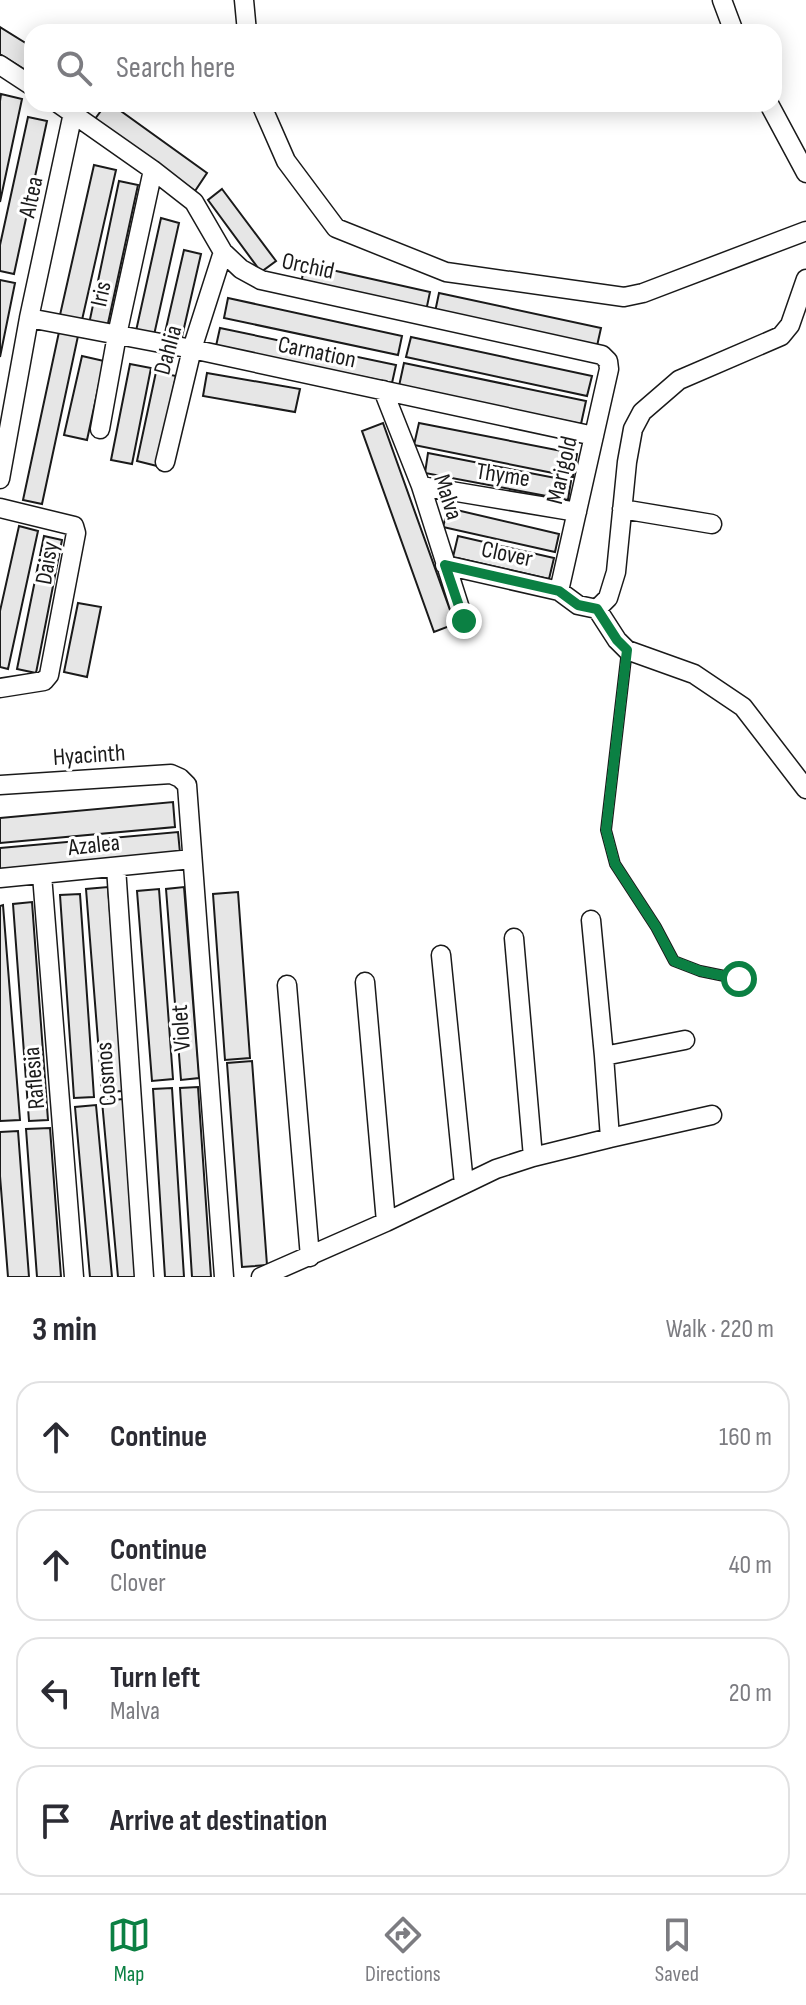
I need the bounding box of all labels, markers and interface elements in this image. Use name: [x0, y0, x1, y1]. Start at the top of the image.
search box: [24, 24, 782, 112]
icon: search: [52, 46, 96, 90]
text: Search here: [116, 50, 235, 86]
street label: Altea: [12, 174, 49, 221]
street label: Orchid: [279, 246, 337, 286]
street label: Iris: [84, 279, 118, 309]
street label: Dahlia: [148, 322, 188, 378]
street label: Carnation: [275, 330, 359, 374]
street label: Marigold: [540, 433, 584, 507]
street label: Thyme: [474, 456, 532, 494]
street label: Malva: [427, 471, 469, 523]
street label: Clover: [479, 534, 535, 574]
street label: Daisy: [29, 539, 65, 587]
route end: [446, 603, 482, 639]
street label: Hyacinth: [52, 738, 126, 772]
street label: Azalea: [66, 828, 121, 862]
route start: [721, 961, 757, 997]
street label: Violet: [165, 1004, 197, 1052]
street label: Cosmos: [89, 1041, 123, 1107]
street label: Raflesia: [17, 1046, 51, 1110]
text: 3 min: [32, 1309, 97, 1350]
text: Walk · 220 m: [666, 1314, 774, 1345]
icon: ahead: [34, 1415, 78, 1459]
text: Continue: [110, 1419, 207, 1455]
text: 160 m: [719, 1422, 772, 1453]
text: Continue: [110, 1532, 207, 1568]
icon: ahead: [34, 1543, 78, 1587]
text: 40 m: [729, 1550, 772, 1581]
text: Clover: [110, 1568, 166, 1599]
text: Turn left: [110, 1660, 200, 1696]
icon: left: [34, 1671, 78, 1715]
text: 20 m: [729, 1678, 772, 1709]
text: Malva: [110, 1696, 160, 1727]
icon: arrive: [34, 1799, 78, 1843]
text: Arrive at destination: [110, 1803, 327, 1839]
tab: Map: [107, 1913, 151, 1988]
tab: Directions: [365, 1913, 441, 1988]
tab: Saved: [655, 1913, 699, 1988]

